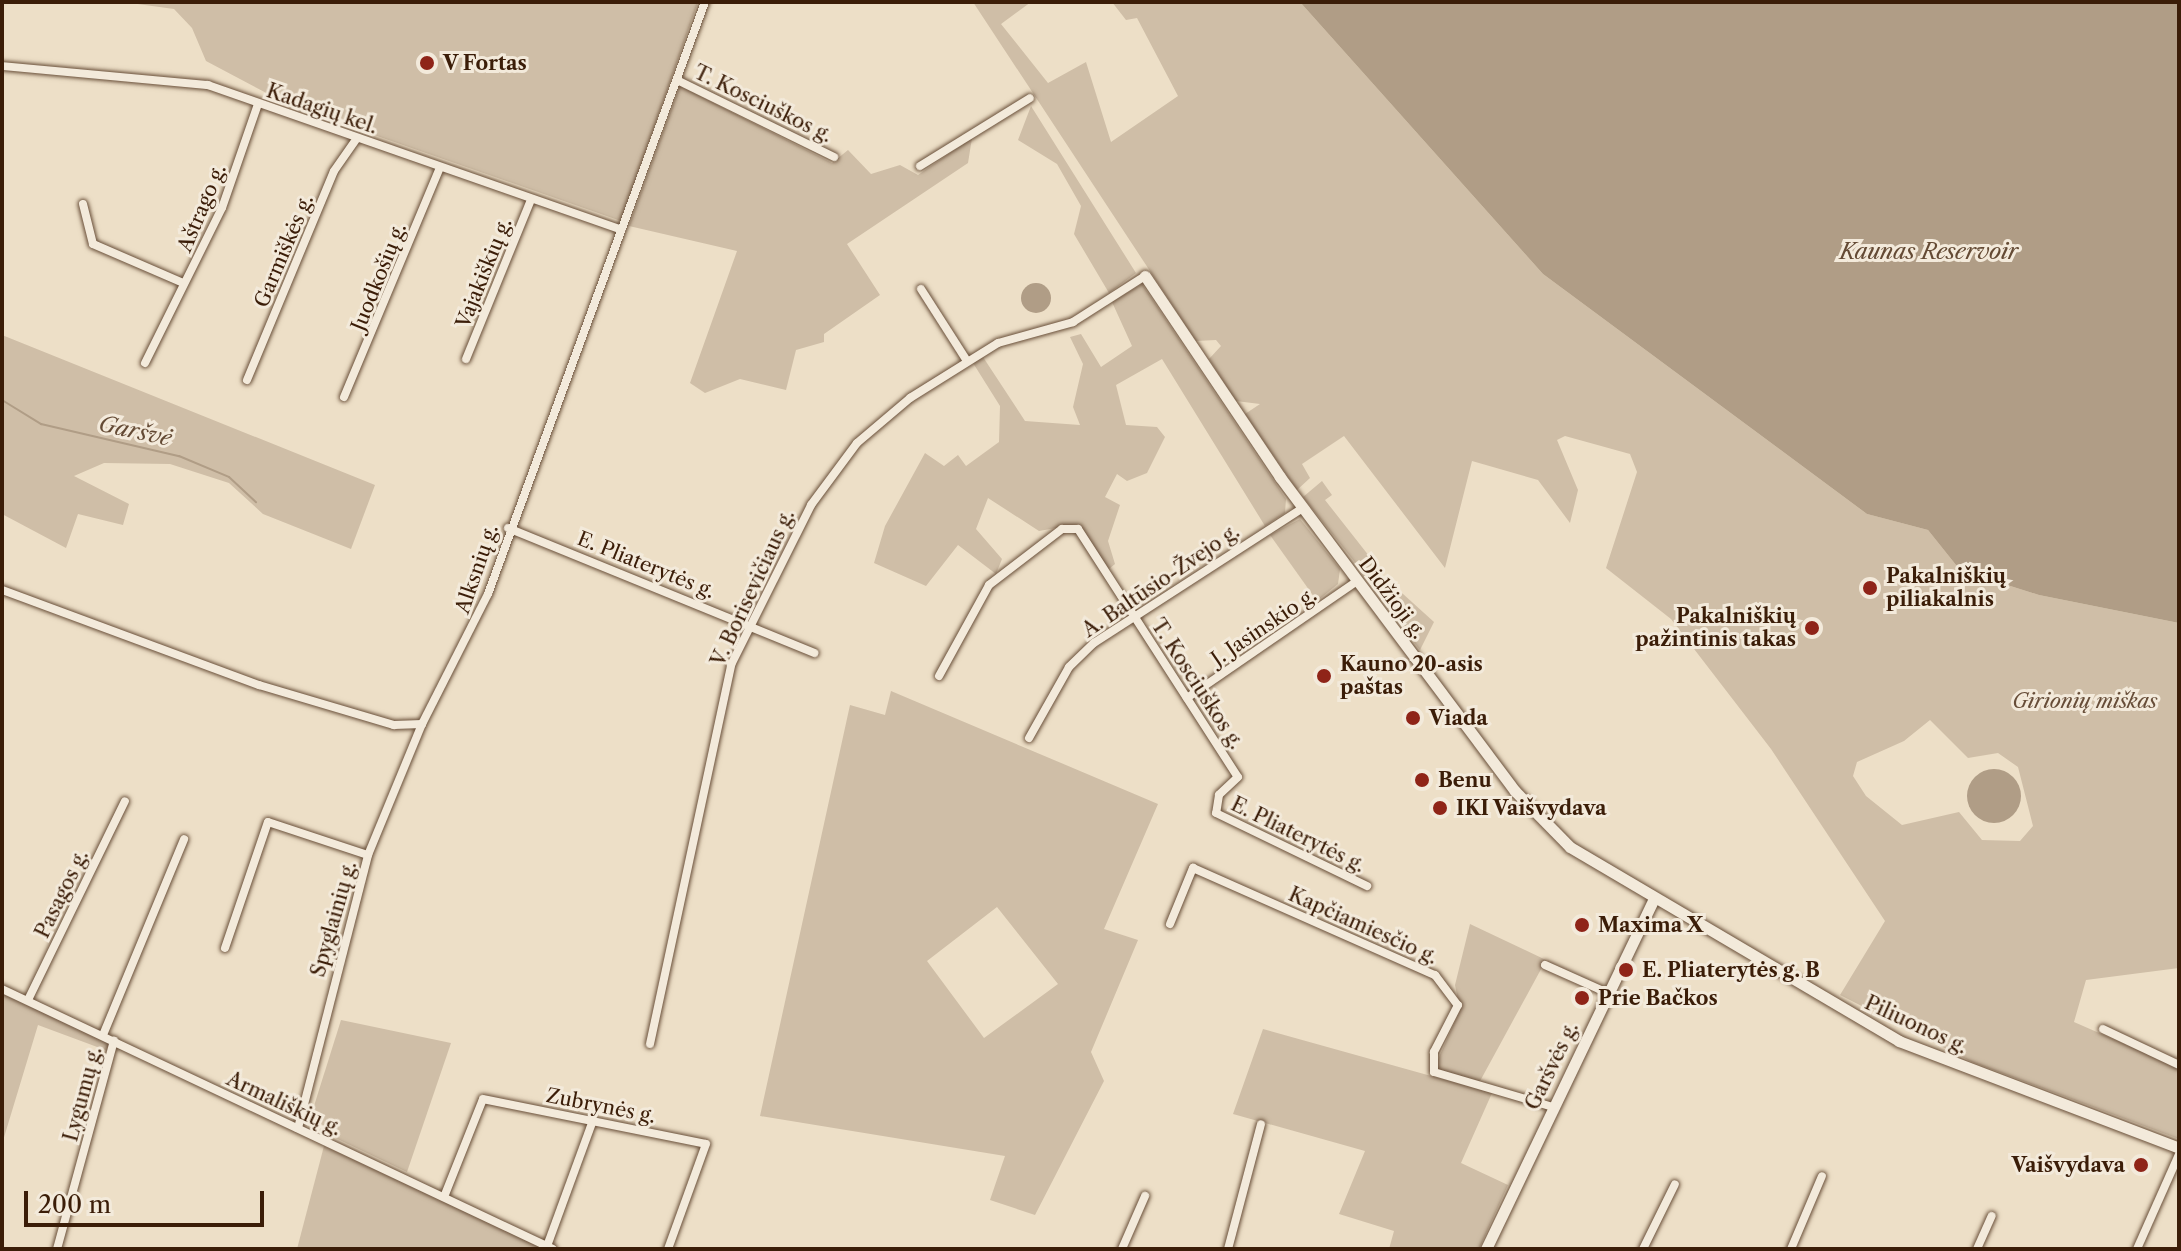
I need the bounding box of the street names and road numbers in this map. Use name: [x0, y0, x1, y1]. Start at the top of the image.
street label: T. Kosciuškos g.: [690, 60, 836, 148]
street label: Kadagių kel.: [263, 79, 381, 139]
street label: Aštrago g.: [173, 160, 231, 256]
street label: Garmiškės g.: [249, 191, 319, 311]
street label: Vajakiškių g.: [451, 214, 517, 332]
street label: Juodkošių g.: [346, 219, 412, 335]
street label: V. Borisevičiaus g.: [706, 506, 800, 670]
street label: A. Baltūsio-Žvejo g.: [1078, 520, 1244, 642]
street label: Alksnių g.: [451, 521, 503, 617]
street label: E. Pliaterytės g.: [574, 527, 718, 603]
street label: Didžioji g.: [1354, 552, 1430, 644]
street label: J. Jasinskio g.: [1207, 583, 1321, 671]
street label: T. Kosciuškos g.: [1146, 614, 1248, 754]
street label: E. Pliaterytės g.: [1227, 792, 1369, 878]
street label: Pasagos g.: [30, 846, 94, 942]
street label: Spyglainių g.: [306, 858, 362, 980]
street label: Kapčiamiesčio g.: [1285, 882, 1441, 970]
street label: Piliuonos g.: [1861, 991, 1971, 1059]
street label: Garšvės g.: [1520, 1018, 1584, 1114]
street label: Lygumų g.: [59, 1044, 107, 1144]
street label: Armališkių g.: [223, 1067, 345, 1141]
street label: Zubrynės g.: [544, 1084, 658, 1128]

